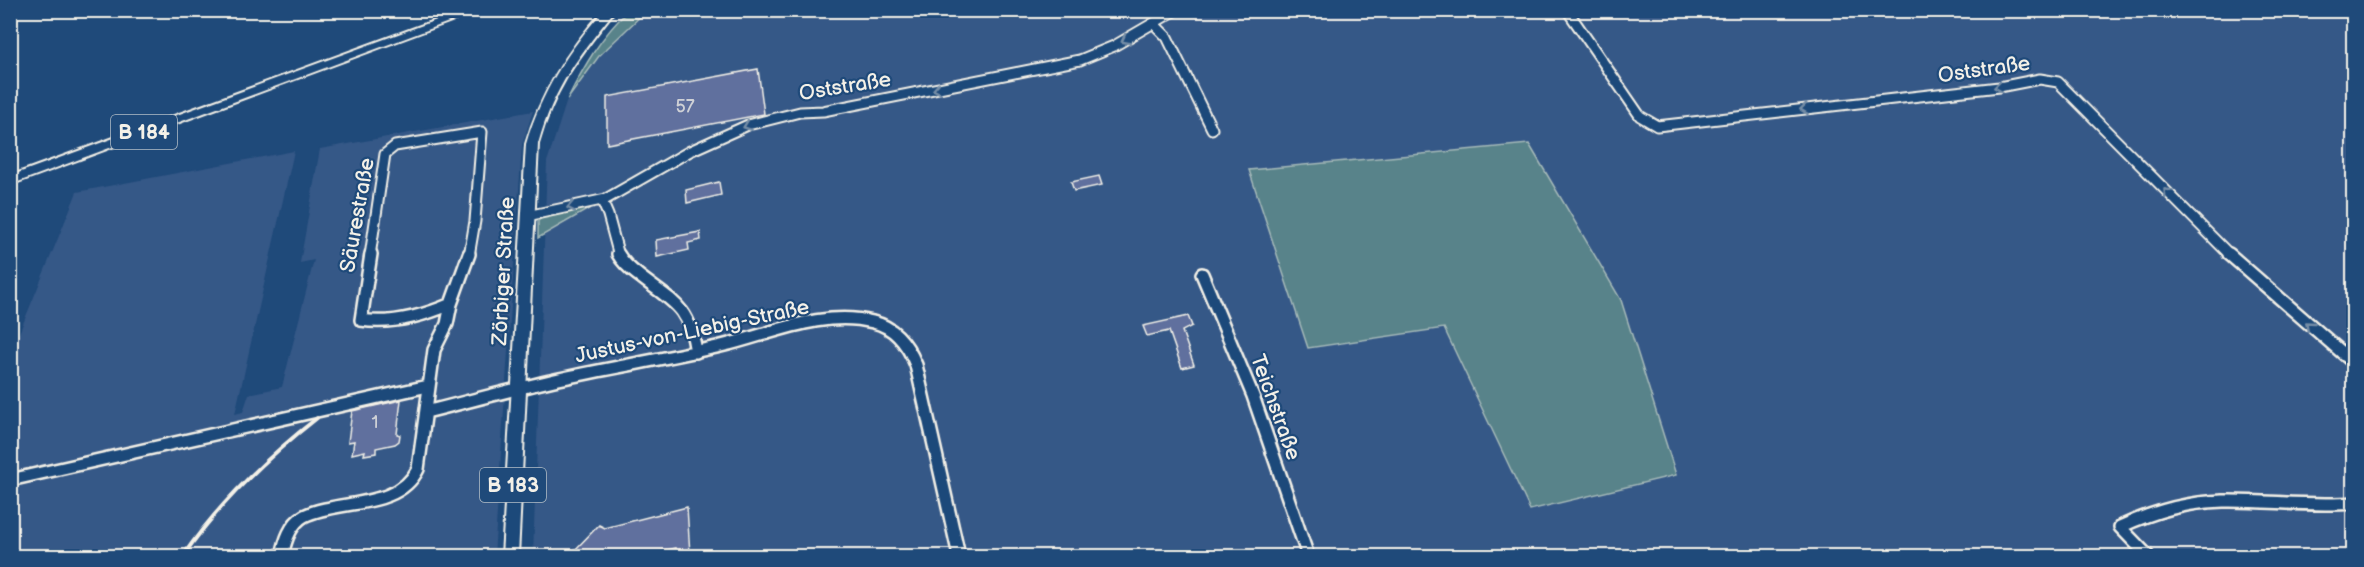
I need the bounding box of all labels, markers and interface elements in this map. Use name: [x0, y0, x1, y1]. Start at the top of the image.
one-way arrow: [1121, 33, 1131, 44]
street label: Oststraße: [1936, 51, 2032, 88]
street label: Oststraße: [797, 67, 893, 106]
one-way arrow: [1993, 80, 2003, 92]
one-way arrow: [933, 82, 943, 95]
house number: 57: [675, 96, 695, 117]
one-way arrow: [1800, 102, 1809, 115]
road number: B 184: [111, 115, 177, 149]
one-way arrow: [742, 119, 753, 131]
street label: Säurestraße: [335, 156, 380, 274]
one-way arrow: [2163, 188, 2174, 198]
street label: Zörbiger Straße: [487, 196, 520, 347]
one-way arrow: [566, 200, 576, 213]
street label: Justus-von-Liebig-Straße: [573, 294, 811, 369]
one-way arrow: [2305, 321, 2316, 332]
street label: Teichstraße: [1245, 351, 1306, 463]
house number: 1: [372, 412, 378, 433]
road number: B 183: [480, 468, 546, 502]

